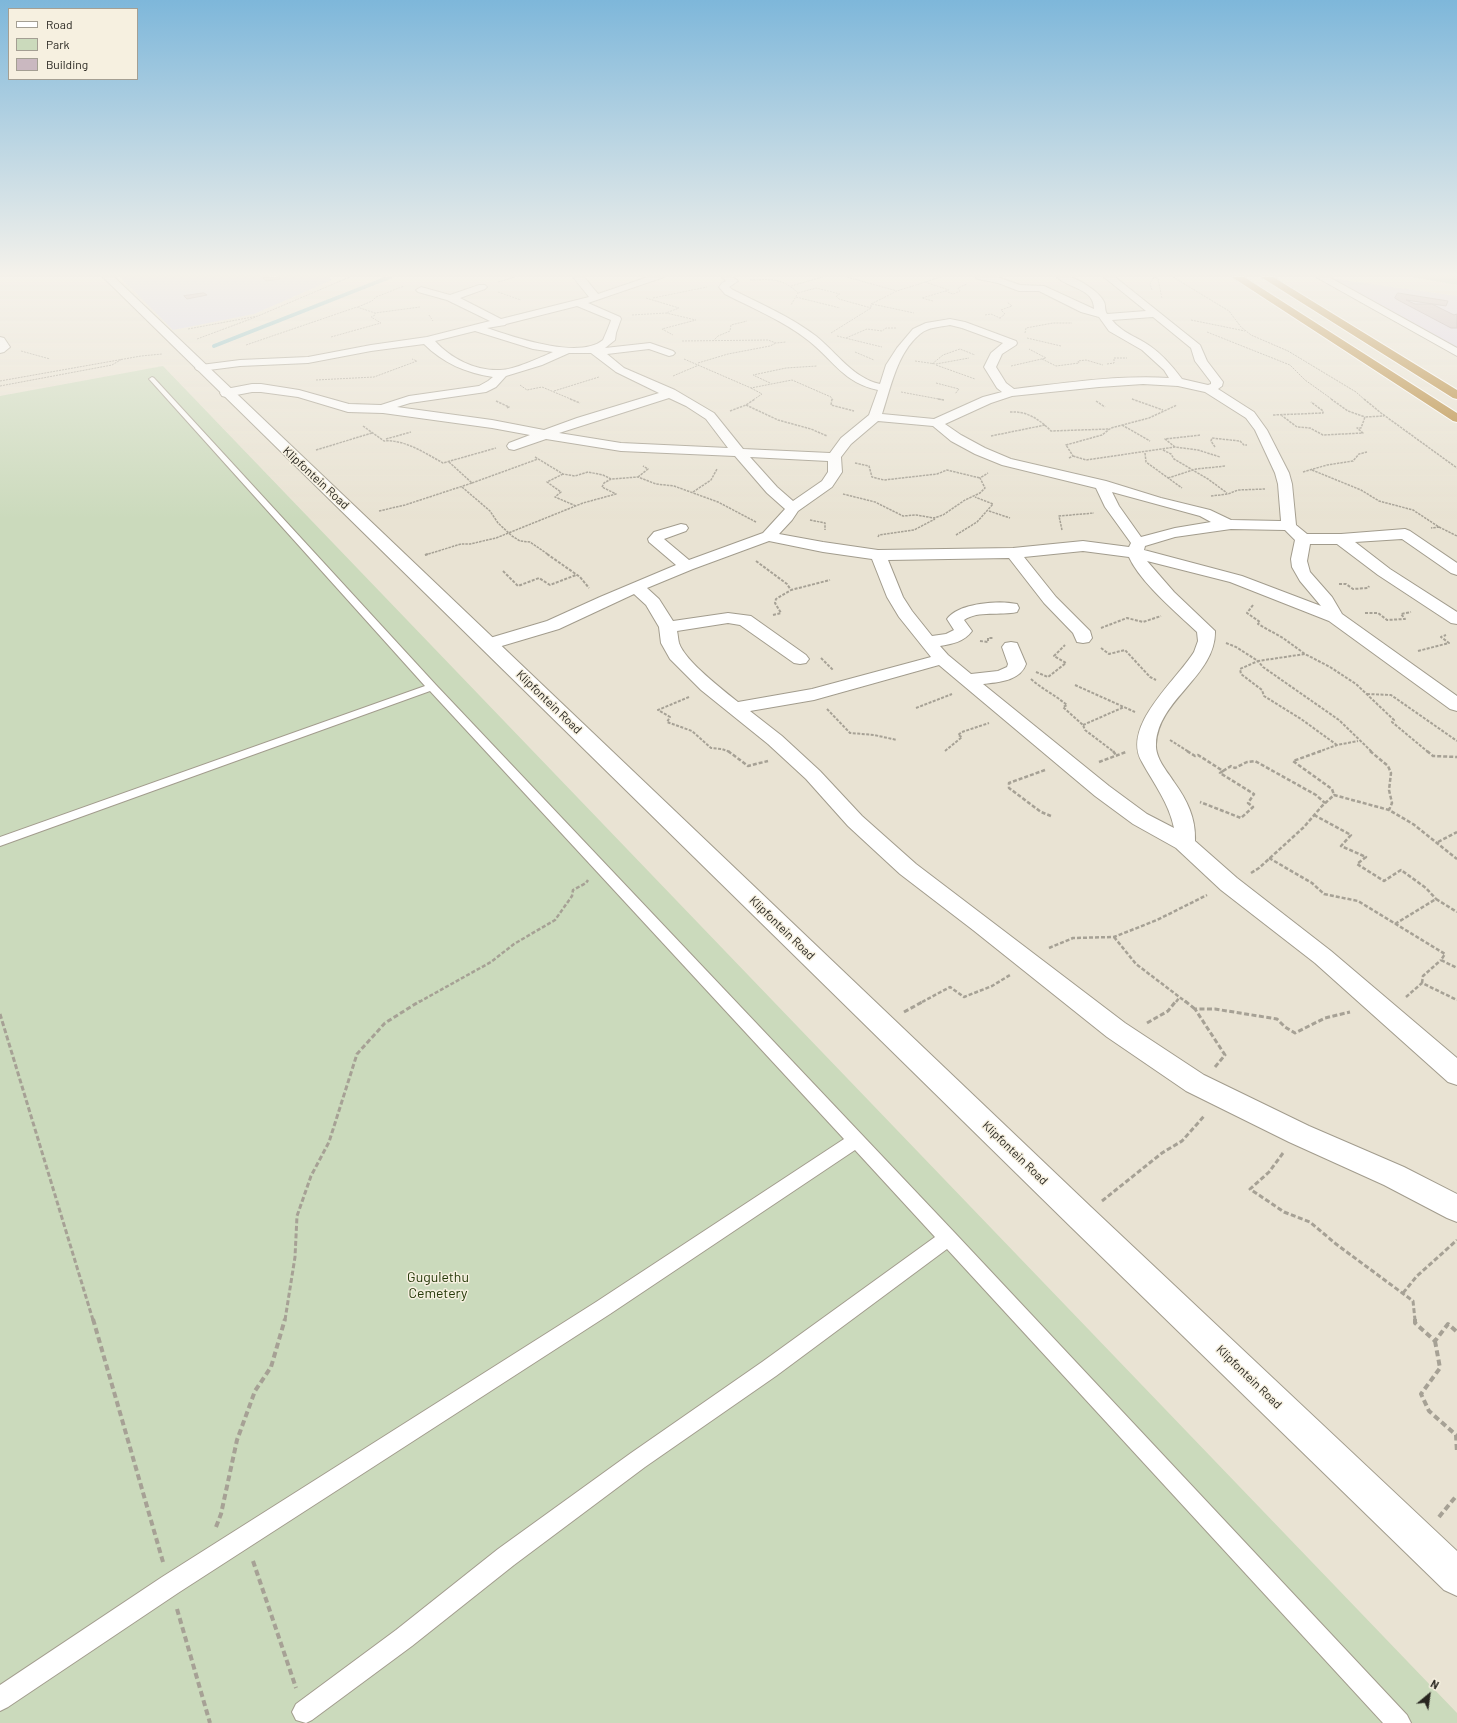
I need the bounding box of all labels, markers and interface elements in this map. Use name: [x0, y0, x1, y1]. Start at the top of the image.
legend: [8, 8, 138, 80]
text: Road: [46, 17, 73, 31]
text: Park: [46, 37, 70, 51]
text: Building: [46, 57, 88, 71]
street label: Klipfontein Road: [280, 444, 352, 512]
street label: Klipfontein Road: [513, 667, 585, 737]
street label: Klipfontein Road: [746, 893, 818, 963]
street label: Klipfontein Road: [979, 1118, 1051, 1188]
park label: Gugulethu Cemetery: [407, 1269, 469, 1302]
street label: Klipfontein Road: [1213, 1342, 1285, 1412]
north arrow: [1409, 1675, 1449, 1715]
text: N: [1429, 1677, 1441, 1692]

